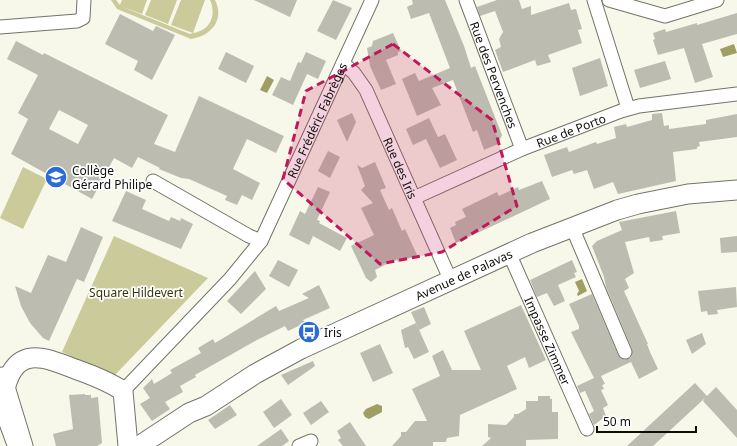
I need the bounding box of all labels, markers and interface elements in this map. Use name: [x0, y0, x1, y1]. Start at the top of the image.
street label: Rue des Pervenches: [466, 19, 522, 131]
street label: Rue Frédéric Fabrèges: [283, 59, 351, 181]
street label: Rue de Porto: [534, 109, 608, 151]
street label: Rue des Iris: [380, 134, 422, 202]
place label: Collège Gérard Philipe: [72, 162, 153, 193]
school or university icon: Collège Gérard Philipe: [43, 164, 69, 190]
street label: Avenue de Palavas: [412, 245, 515, 304]
park label: Square Hildevert: [89, 284, 184, 301]
street label: Impasse Zimmer: [521, 294, 575, 388]
bus stop icon: Iris: [296, 319, 322, 345]
place label: Iris: [324, 324, 342, 341]
scale bar: [597, 408, 696, 434]
text: 50 m: [603, 413, 631, 430]

